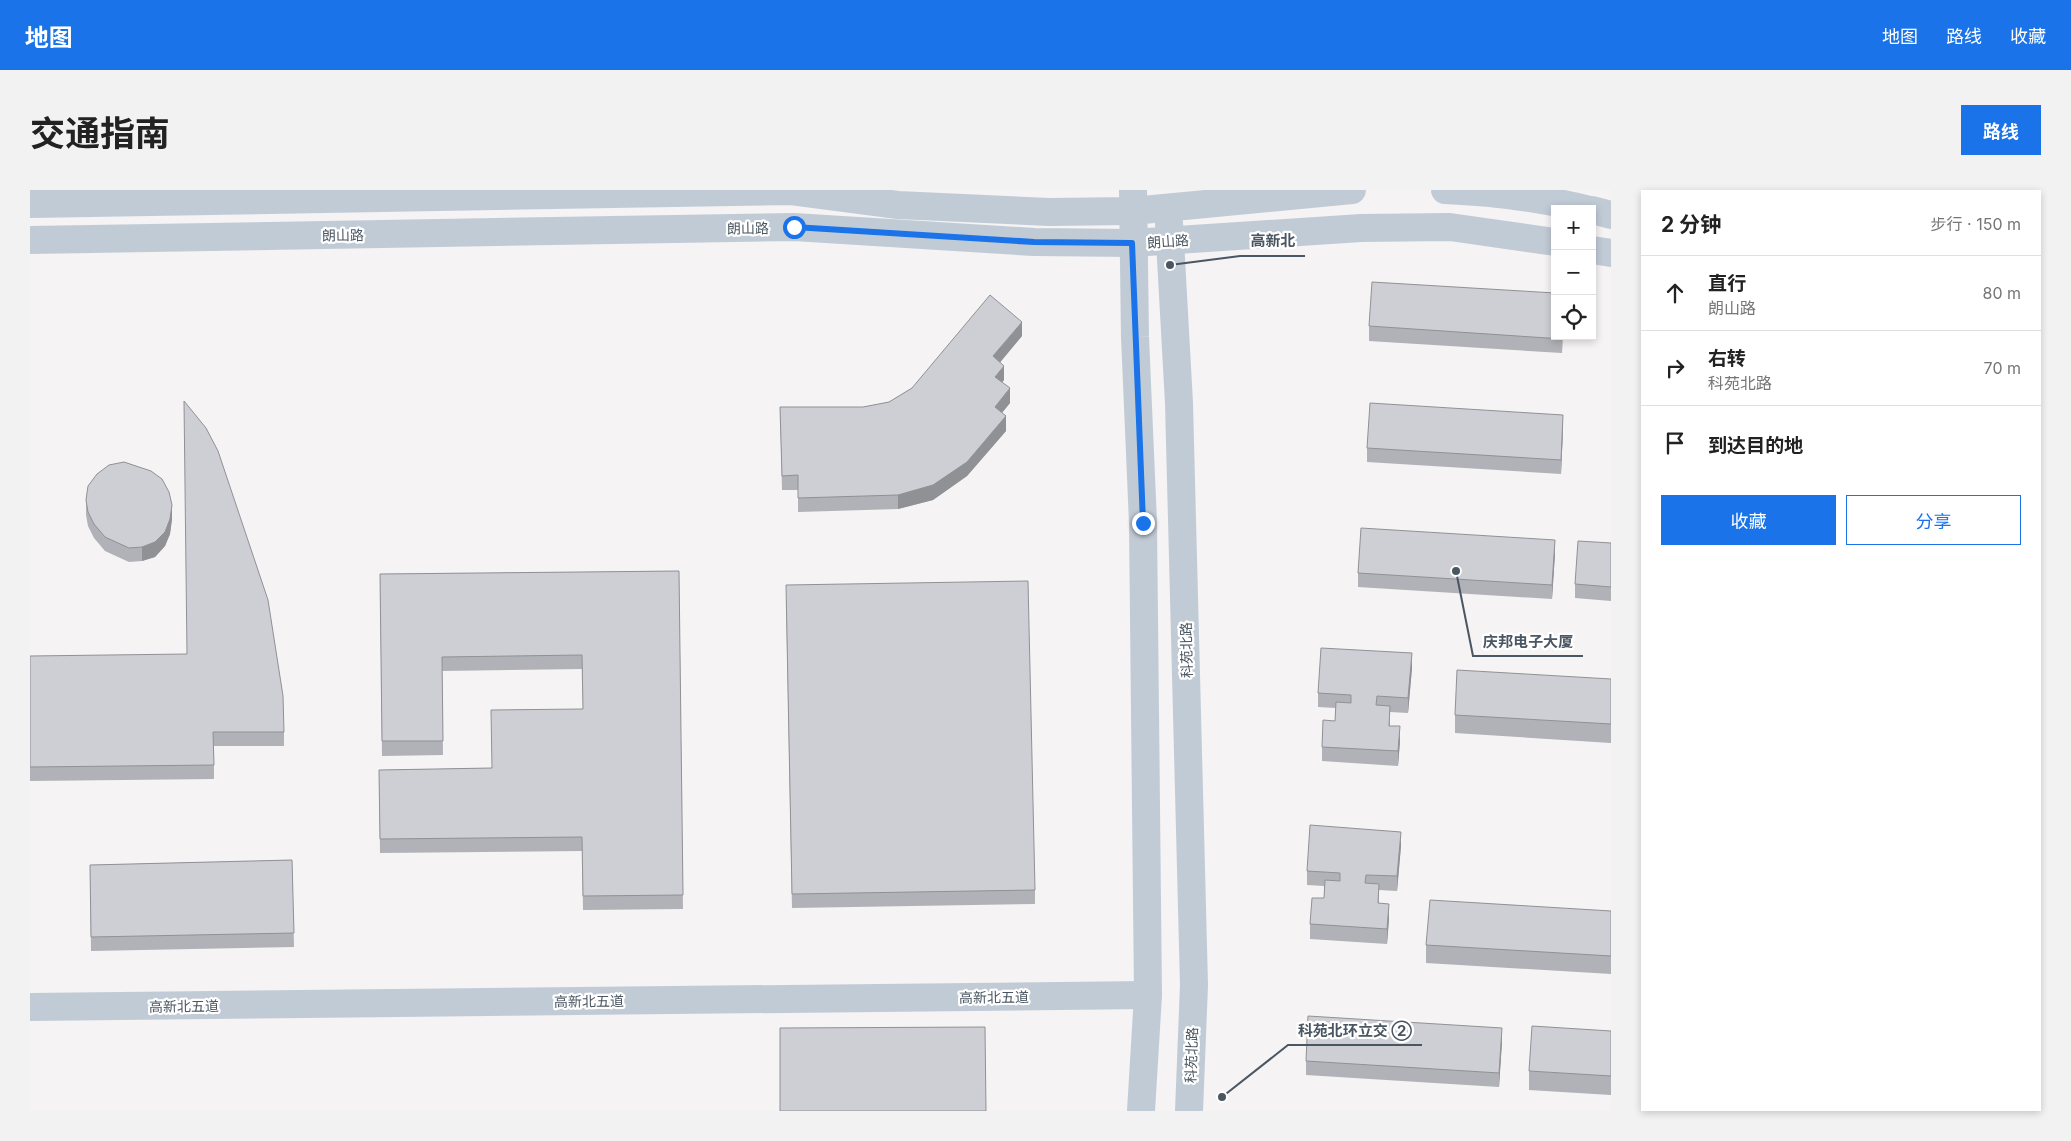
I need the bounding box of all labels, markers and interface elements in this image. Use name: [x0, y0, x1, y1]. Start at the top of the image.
text: 地图: [25, 23, 73, 52]
text: 地图: [1882, 26, 1918, 47]
text: 路线: [1946, 26, 1982, 47]
text: 收藏: [2010, 26, 2046, 47]
button: 路线: [1961, 105, 2041, 155]
text: 交通指南: [30, 112, 170, 154]
map controls: [1551, 205, 1596, 340]
button: +: [1551, 205, 1596, 250]
text: 2 分钟: [1661, 212, 1721, 237]
text: 步行 · 150 m: [1931, 214, 2021, 234]
route start: [783, 216, 806, 239]
street label: 朗山路: [727, 219, 769, 237]
street label: 朗山路: [322, 226, 364, 244]
callout: 高新北: [1240, 226, 1305, 256]
street label: 朗山路: [1146, 231, 1190, 251]
text: 高新北: [1250, 231, 1296, 250]
button: −: [1551, 250, 1596, 295]
text: 直行: [1708, 272, 1746, 295]
icon: ahead: [1661, 279, 1689, 307]
text: 80 m: [1982, 283, 2021, 303]
button: locate: [1551, 295, 1596, 340]
text: 朗山路: [1708, 298, 1756, 318]
text: 右转: [1708, 347, 1746, 370]
icon: right: [1661, 354, 1689, 382]
text: 70 m: [1984, 358, 2021, 378]
text: 科苑北路: [1708, 373, 1772, 393]
icon: arrive: [1661, 429, 1689, 457]
text: 到达目的地: [1708, 434, 1803, 457]
button: 收藏: [1661, 495, 1836, 545]
button: 分享: [1846, 495, 2021, 545]
route end: [1132, 512, 1155, 535]
street label: 科苑北路: [1177, 622, 1195, 678]
callout: 庆邦电子大厦: [1473, 626, 1583, 656]
text: 庆邦电子大厦: [1483, 632, 1573, 651]
street label: 高新北五道: [959, 988, 1029, 1006]
street label: 高新北五道: [554, 992, 624, 1010]
street label: 高新北五道: [149, 997, 219, 1015]
callout: 科苑北环立交 ②: [1288, 1015, 1422, 1045]
text: 科苑北环立交 ②: [1298, 1020, 1412, 1041]
street label: 科苑北路: [1182, 1027, 1200, 1083]

